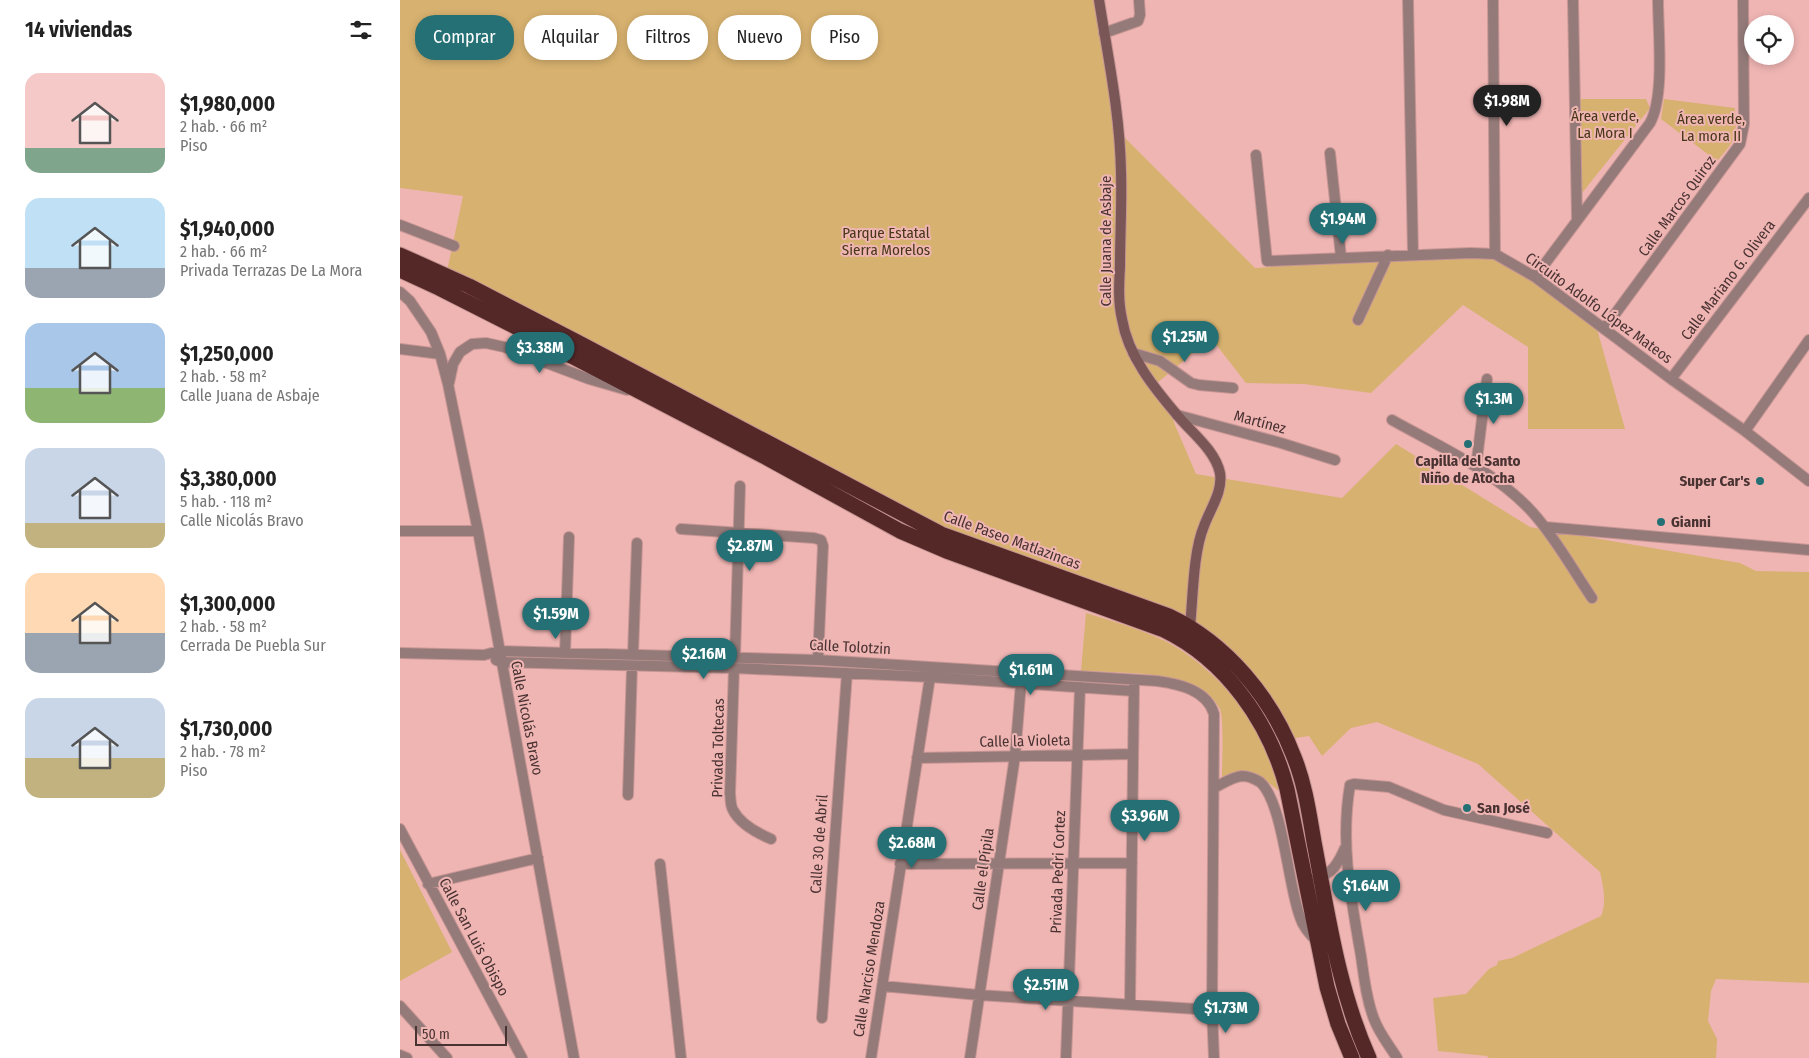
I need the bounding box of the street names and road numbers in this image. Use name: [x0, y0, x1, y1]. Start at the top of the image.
street label: Calle Marcos Quiroz: [1635, 152, 1720, 260]
street label: Calle Juana de Asbaje: [1097, 175, 1115, 307]
street label: Calle Mariano G. Olivera: [1677, 216, 1779, 344]
street label: Circuito Adolfo López Mateos: [1522, 249, 1676, 367]
street label: Martínez: [1232, 406, 1288, 438]
street label: Calle Paseo Matlazincas: [941, 507, 1083, 573]
street label: Calle Tolotzin: [809, 636, 891, 658]
street label: Calle Nicolás Bravo: [507, 659, 547, 777]
street label: Privada Toltecas: [708, 698, 728, 798]
street label: Calle la Violeta: [979, 731, 1071, 751]
street label: Calle 30 de Abril: [807, 794, 831, 894]
street label: Privada Pedri Cortez: [1047, 810, 1069, 934]
street label: Calle el Pípila: [968, 827, 998, 911]
street label: Calle San Luis Obispo: [435, 875, 513, 999]
street label: Calle Narciso Mendoza: [849, 900, 889, 1038]

